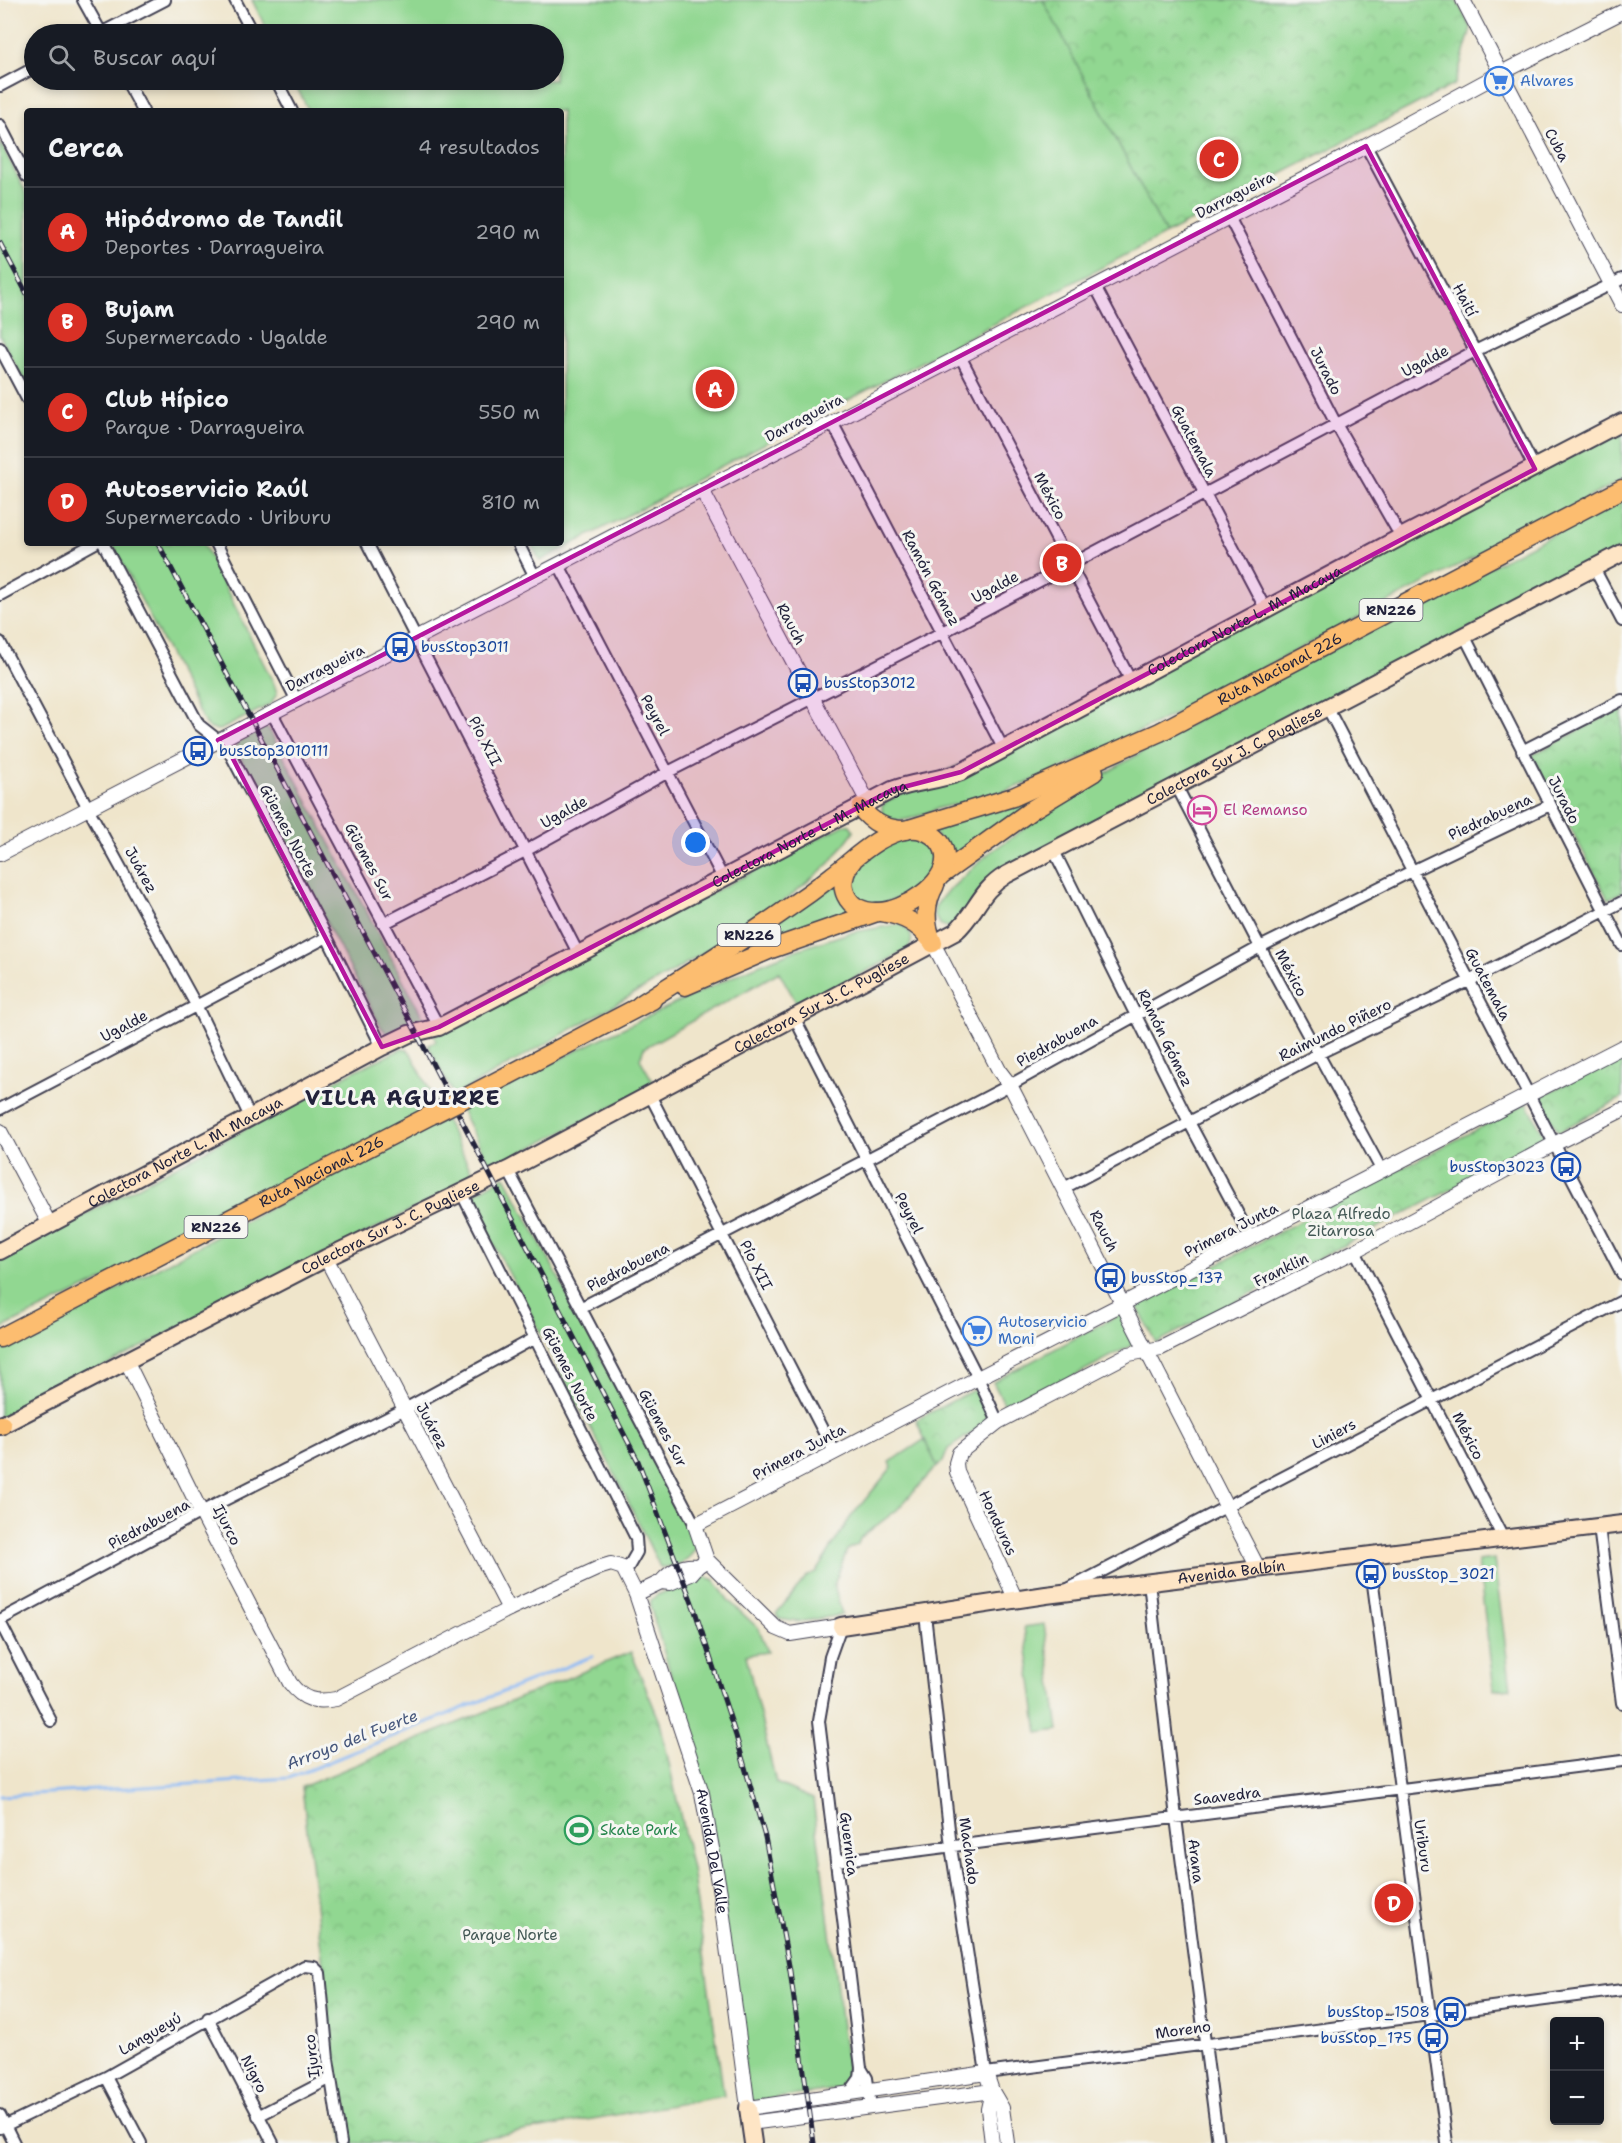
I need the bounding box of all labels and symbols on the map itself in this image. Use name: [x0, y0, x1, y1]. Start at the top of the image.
supermarket icon: Alvares: [1483, 65, 1515, 97]
place label: Alvares: [1520, 71, 1574, 91]
street label: Cuba: [1540, 125, 1574, 166]
pin: C: [1200, 136, 1238, 182]
street label: Darragueira: [1192, 166, 1278, 223]
street label: Haití: [1448, 280, 1482, 321]
street label: Ugalde: [1398, 340, 1452, 382]
street label: Jurado: [1305, 344, 1347, 398]
pin: A: [696, 366, 734, 412]
street label: Darragueira: [761, 389, 847, 447]
street label: Guatemala: [1167, 401, 1222, 481]
street label: México: [1029, 469, 1071, 523]
street label: Ramón Gómez: [897, 526, 965, 630]
pin: B: [1042, 540, 1082, 586]
street label: Colectora Norte L. M. Macaya: [1144, 560, 1346, 681]
street label: Ugalde: [968, 566, 1022, 608]
road number: RN226: [1360, 599, 1422, 621]
street label: Rauch: [772, 600, 810, 648]
street label: Ruta Nacional 226: [1214, 628, 1346, 710]
bus stop icon: busStop3011: [384, 631, 416, 663]
place label: busStop3011: [421, 637, 509, 657]
street label: Darragueira: [282, 639, 368, 696]
bus stop icon: busStop3012: [787, 667, 819, 699]
place label: busStop3012: [824, 673, 916, 693]
street label: Peyrel: [636, 691, 674, 740]
street label: Colectora Sur J. C. Pugliese: [1143, 701, 1326, 810]
street label: Pío XII: [464, 713, 506, 769]
bus stop icon: busStop3010111: [182, 735, 214, 767]
place label: busStop3010111: [219, 741, 328, 761]
street label: Jurado: [1543, 773, 1585, 827]
street label: Colectora Norte L. M. Macaya: [708, 775, 911, 893]
street label: Güemes Norte: [255, 781, 321, 881]
street label: Piedrabuena: [1445, 789, 1536, 845]
street label: Ugalde: [537, 791, 591, 833]
hotel icon: El Remanso: [1186, 794, 1218, 826]
place label: El Remanso: [1223, 800, 1308, 820]
street label: Güemes Sur: [340, 820, 398, 904]
your location: [681, 828, 710, 857]
street label: Juárez: [120, 843, 162, 897]
road number: RN226: [718, 924, 780, 946]
street label: Guatemala: [1461, 944, 1516, 1024]
street label: México: [1270, 946, 1312, 1000]
street label: Colectora Sur J. C. Pugliese: [730, 948, 913, 1058]
street label: Ramón Gómez: [1133, 986, 1197, 1090]
street label: Raimundo Piñero: [1275, 994, 1395, 1066]
street label: Ugalde: [97, 1005, 151, 1047]
street label: Piedrabuena: [1013, 1010, 1102, 1072]
district label: VILLA AGUIRRE: [305, 1084, 501, 1112]
street label: Colectora Norte L. M. Macaya: [84, 1092, 287, 1212]
street label: Ruta Nacional 226: [256, 1131, 387, 1212]
bus stop icon: busStop3023: [1550, 1151, 1582, 1183]
place label: busStop3023: [1449, 1157, 1545, 1177]
street label: Colectora Sur J. C. Pugliese: [298, 1175, 483, 1279]
street label: Peyrel: [890, 1189, 928, 1238]
street label: Primera Junta: [1181, 1197, 1282, 1262]
park label: Plaza Alfredo Zitarrosa: [1291, 1204, 1391, 1241]
street label: Rauch: [1085, 1207, 1123, 1255]
road number: RN226: [184, 1216, 248, 1238]
street label: Piedrabuena: [583, 1237, 673, 1296]
street label: Pío XII: [735, 1237, 777, 1293]
street label: Franklin: [1250, 1248, 1312, 1292]
bus stop icon: busStop_137: [1094, 1262, 1126, 1294]
place label: busStop_137: [1131, 1268, 1223, 1288]
place label: Autoservicio Moni: [998, 1312, 1087, 1349]
supermarket icon: Autoservicio Moni: [961, 1315, 993, 1347]
street label: Güemes Norte: [538, 1323, 602, 1425]
street label: Güemes Sur: [634, 1386, 692, 1470]
street label: Juárez: [411, 1399, 453, 1453]
street label: México: [1448, 1409, 1488, 1463]
street label: Liniers: [1309, 1414, 1359, 1454]
street label: Primera Junta: [749, 1419, 850, 1485]
street label: Honduras: [974, 1487, 1022, 1559]
street label: Piedrabuena: [105, 1494, 194, 1554]
street label: Ijurco: [208, 1501, 246, 1549]
street label: Avenida Balbín: [1176, 1556, 1286, 1589]
bus stop icon: busStop_3021: [1355, 1558, 1387, 1590]
place label: busStop_3021: [1392, 1564, 1495, 1584]
water label: Arroyo del Fuerte: [284, 1705, 421, 1774]
street label: Saavedra: [1192, 1782, 1262, 1810]
street label: Avenida Del Valle: [691, 1787, 733, 1915]
street label: Guernica: [835, 1811, 863, 1878]
sports icon: Skate Park: [563, 1814, 595, 1846]
street label: Machado: [954, 1816, 984, 1886]
street label: Uriburu: [1409, 1818, 1437, 1874]
place label: Skate Park: [600, 1820, 678, 1840]
street label: Arana: [1183, 1838, 1209, 1885]
pin: D: [1374, 1880, 1414, 1926]
park label: Parque Norte: [462, 1925, 558, 1945]
bus stop icon: busStop_1508: [1435, 1996, 1467, 2028]
place label: busStop_1508: [1327, 2002, 1430, 2022]
street label: Langueyú: [115, 2008, 185, 2060]
street label: Moreno: [1154, 2016, 1212, 2044]
bus stop icon: busStop_175: [1417, 2022, 1449, 2054]
place label: busStop_175: [1321, 2028, 1412, 2048]
street label: Ijurco: [299, 2033, 325, 2079]
street label: Nigro: [236, 2052, 272, 2096]

